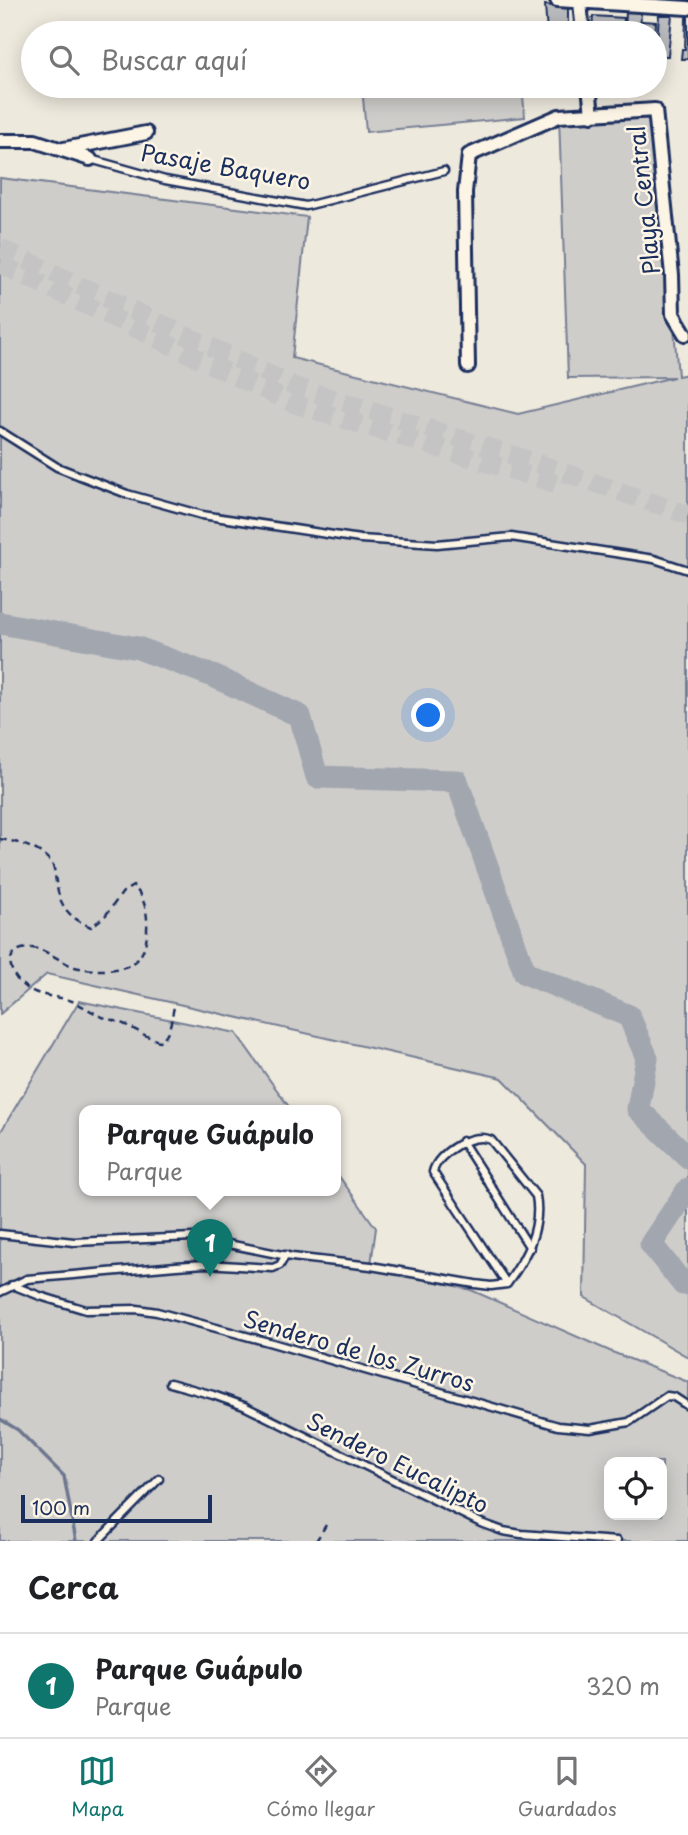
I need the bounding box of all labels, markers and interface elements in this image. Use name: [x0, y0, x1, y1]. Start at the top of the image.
search box: [21, 21, 667, 98]
text: Buscar aquí: [101, 40, 247, 79]
icon: search: [45, 41, 83, 79]
street label: Playa Central: [618, 124, 668, 276]
street label: Pasaje Baquero: [138, 134, 314, 198]
your location: [411, 698, 445, 732]
popup: [79, 1105, 341, 1196]
text: Parque Guápulo: [106, 1114, 314, 1153]
text: Parque: [106, 1153, 183, 1188]
pin: 1: [187, 1219, 233, 1277]
street label: Sendero de los Zurros: [239, 1300, 479, 1400]
street label: Sendero Eucalipto: [301, 1403, 495, 1521]
map controls: [604, 1457, 667, 1520]
button: locate: [604, 1457, 667, 1520]
scale bar: [21, 1492, 212, 1524]
text: 100 m: [32, 1493, 90, 1521]
text: Cerca: [28, 1564, 119, 1609]
text: Parque Guápulo: [95, 1649, 303, 1688]
text: 1: [46, 1668, 57, 1703]
text: 320 m: [586, 1668, 660, 1703]
text: Parque: [95, 1688, 172, 1723]
tab: Mapa: [71, 1752, 124, 1822]
tab: Cómo llegar: [266, 1752, 375, 1822]
tab: Guardados: [518, 1752, 617, 1822]

